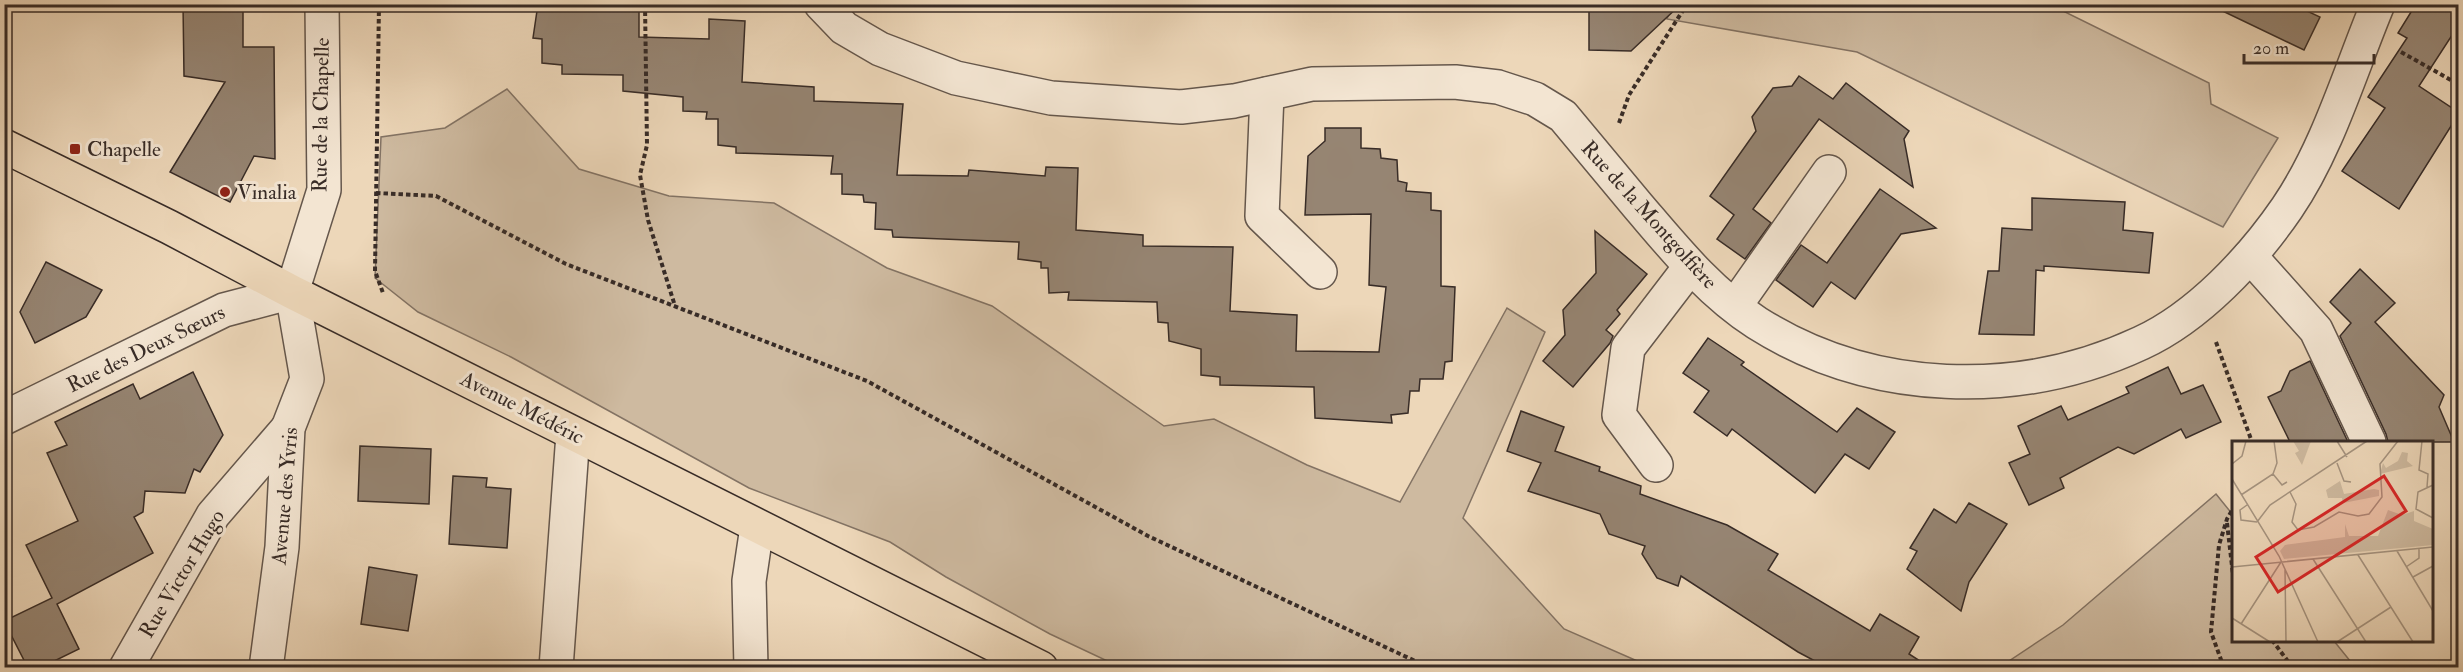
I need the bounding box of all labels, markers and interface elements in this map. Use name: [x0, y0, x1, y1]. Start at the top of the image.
scale bar: [2244, 27, 2374, 65]
street label: Rue de la Chapelle: [306, 37, 336, 193]
text: 20 m: [2253, 37, 2289, 60]
street label: Rue de la Montgolfière: [1575, 135, 1723, 295]
place label: Chapelle: [87, 136, 161, 163]
marker: Chapelle: [68, 142, 82, 156]
place label: Vinalia: [237, 179, 297, 206]
marker: Vinalia: [218, 185, 232, 199]
street label: Rue des Deux Sœurs: [62, 299, 230, 399]
street label: Avenue Médéric: [455, 365, 589, 451]
street label: Avenue des Yvris: [265, 426, 304, 567]
inset map: [2232, 441, 2433, 642]
street label: Rue Victor Hugo: [133, 505, 231, 643]

